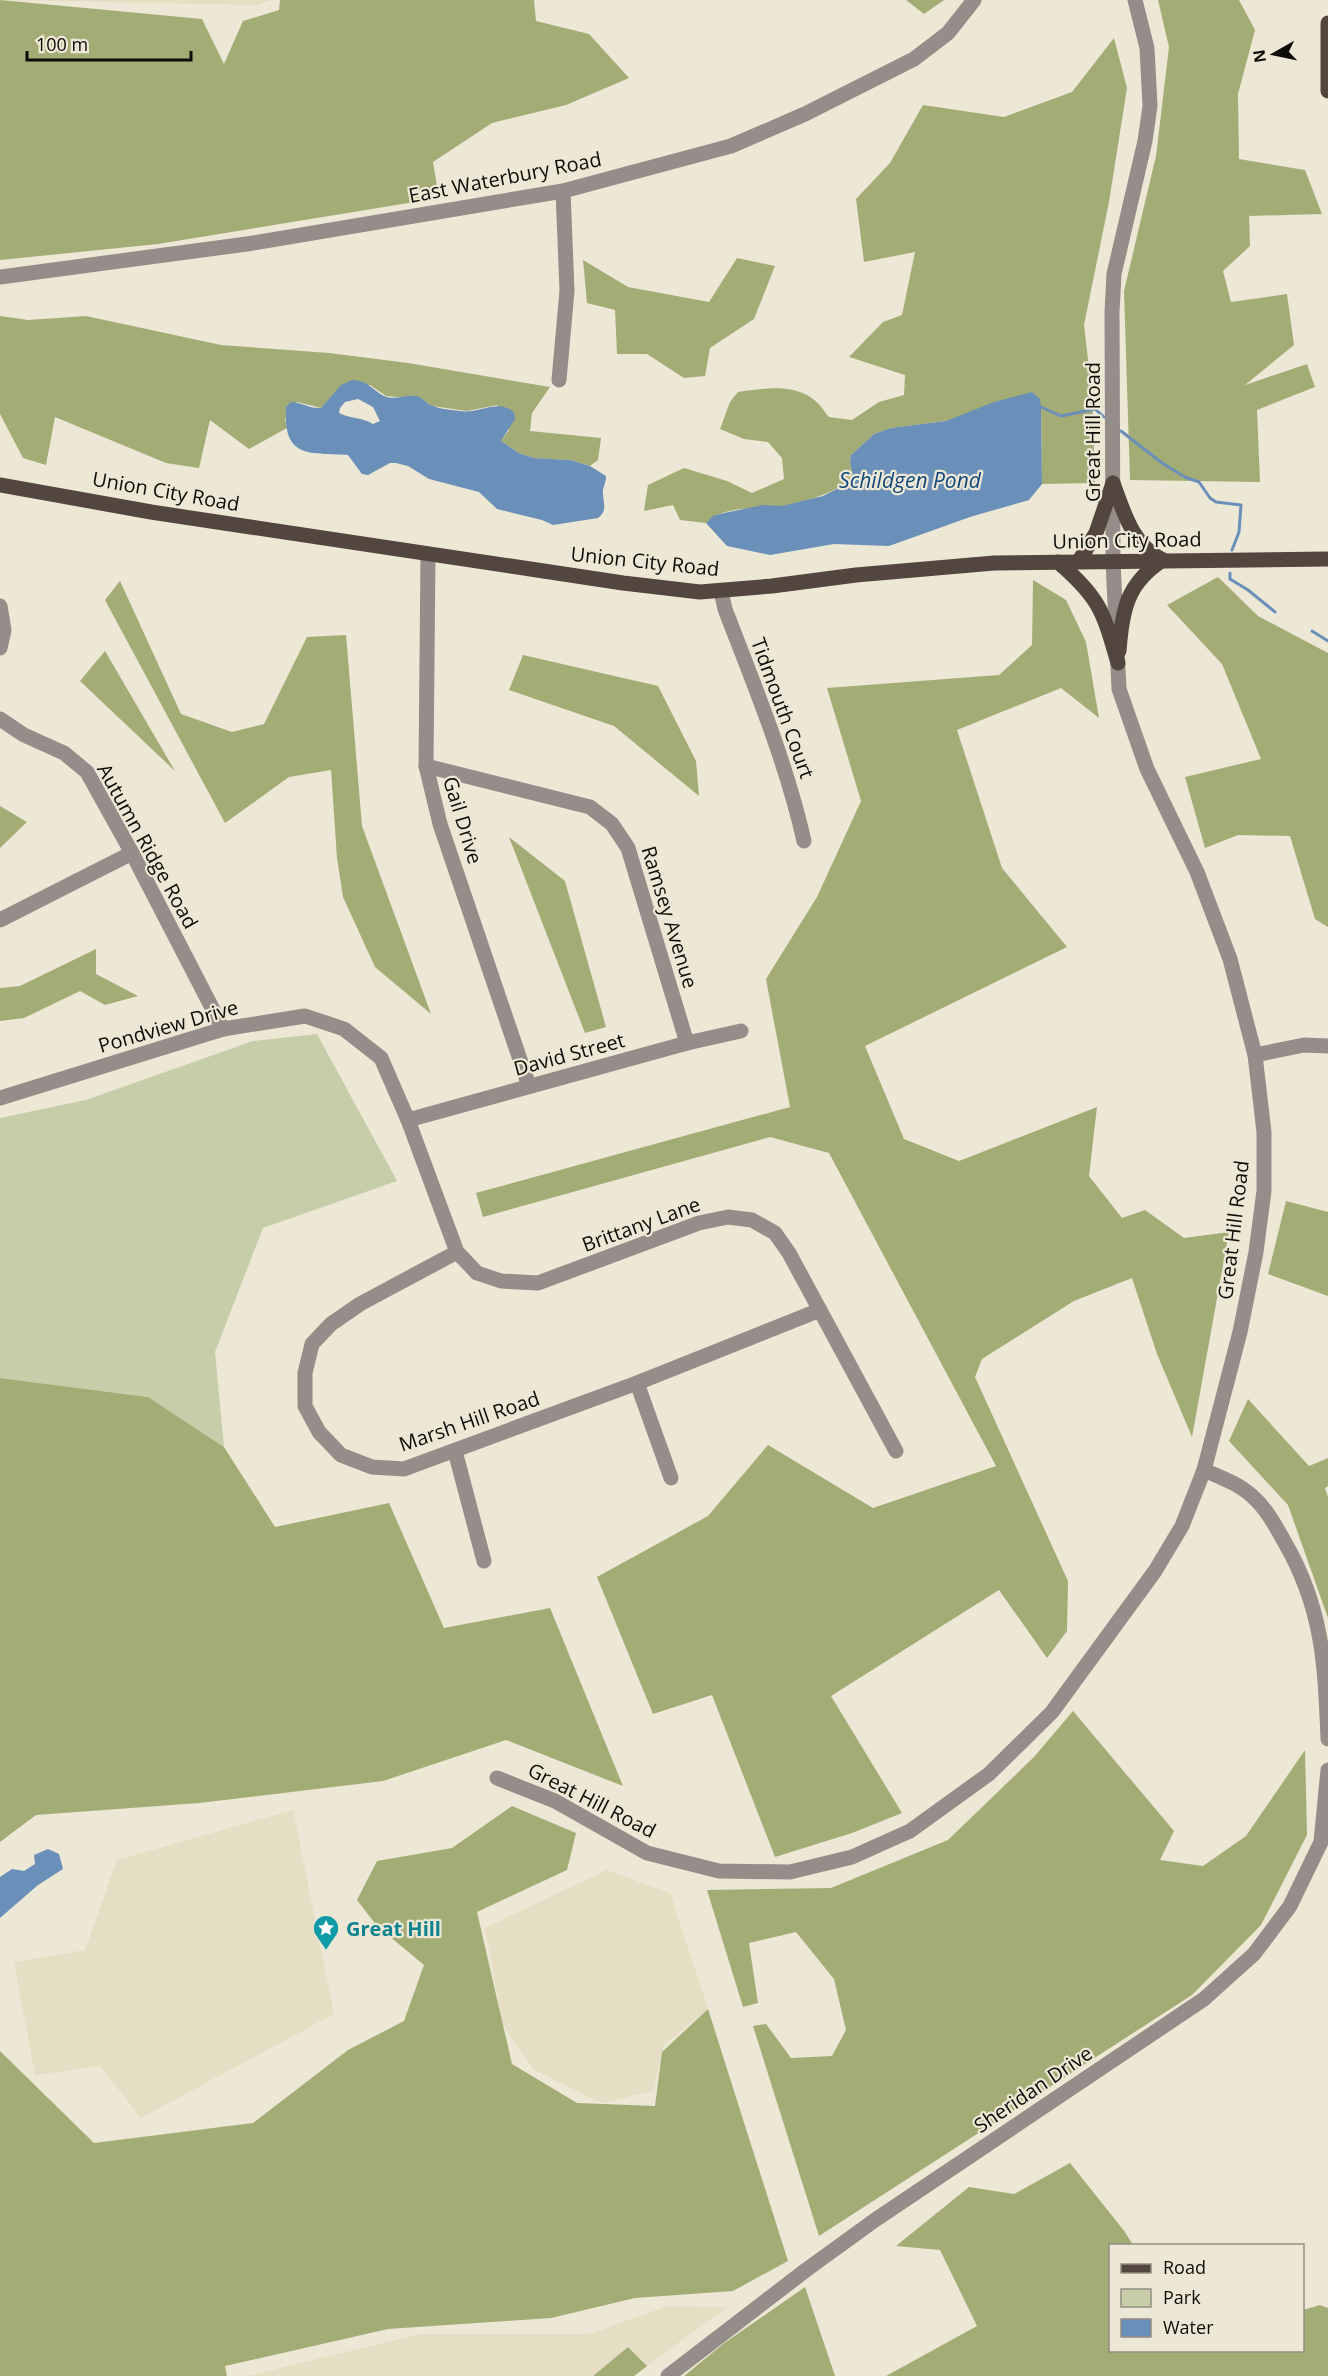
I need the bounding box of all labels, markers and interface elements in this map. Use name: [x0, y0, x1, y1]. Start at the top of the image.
scale bar: [27, 24, 190, 62]
north arrow: [1244, 24, 1304, 84]
text: 100 m: [36, 32, 88, 56]
text: N: [1247, 48, 1271, 64]
street label: East Waterbury Road: [406, 145, 604, 209]
street label: Great Hill Road: [1079, 362, 1106, 502]
street label: Union City Road: [90, 465, 242, 517]
water label: Schildgen Pond: [839, 466, 982, 494]
street label: Union City Road: [1052, 525, 1202, 555]
street label: Union City Road: [569, 540, 721, 582]
street label: Tidmouth Court: [745, 634, 821, 782]
street label: Autumn Ridge Road: [91, 759, 205, 933]
street label: Gail Drive: [437, 773, 489, 867]
street label: Ramsey Avenue: [636, 842, 704, 992]
street label: Pondview Drive: [95, 993, 241, 1059]
street label: David Street: [510, 1026, 628, 1082]
street label: Great Hill Road: [1211, 1159, 1255, 1301]
street label: Brittany Lane: [578, 1190, 704, 1258]
street label: Marsh Hill Road: [395, 1384, 543, 1458]
street label: Great Hill Road: [523, 1756, 661, 1844]
place icon: Great Hill: [311, 1913, 341, 1951]
place label: Great Hill: [346, 1915, 441, 1942]
street label: Sheridan Drive: [968, 2039, 1098, 2139]
legend: [1109, 2244, 1304, 2352]
text: Road: [1163, 2255, 1206, 2279]
text: Park: [1163, 2285, 1201, 2309]
text: Water: [1163, 2315, 1214, 2339]

